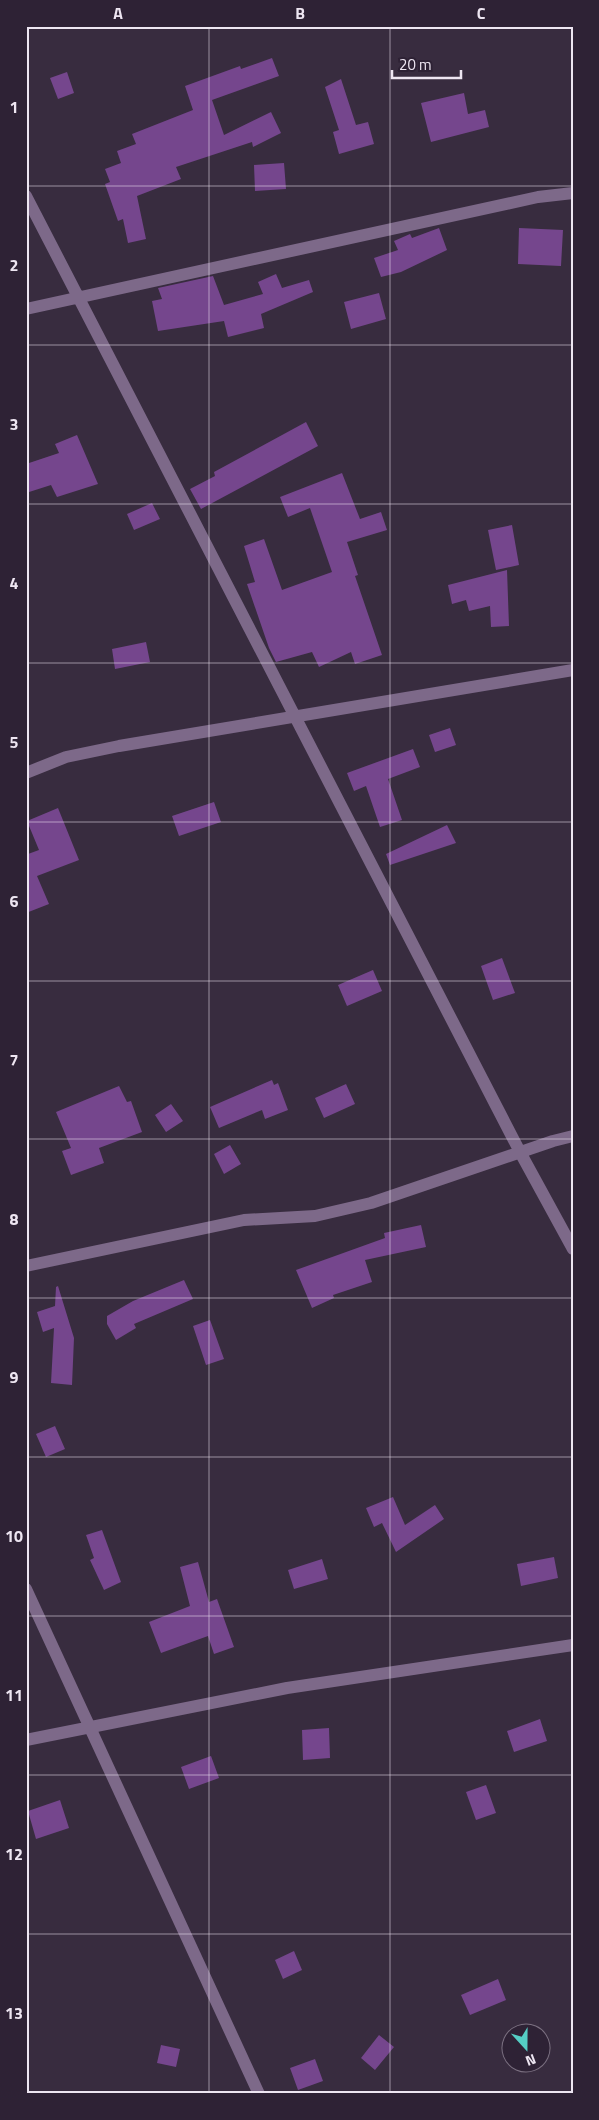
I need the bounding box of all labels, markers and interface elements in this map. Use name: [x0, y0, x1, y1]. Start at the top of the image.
text: A: [113, 1, 123, 25]
text: B: [295, 1, 305, 25]
text: C: [477, 1, 486, 25]
scale bar: [392, 48, 460, 80]
text: 20 m: [399, 53, 432, 76]
text: 1: [10, 95, 18, 119]
text: 2: [10, 253, 18, 277]
text: 3: [10, 412, 18, 436]
text: 4: [10, 571, 19, 595]
text: 5: [10, 730, 19, 754]
text: 6: [10, 889, 19, 913]
text: 7: [10, 1048, 18, 1072]
text: 8: [10, 1207, 19, 1231]
text: 9: [10, 1365, 19, 1389]
text: 10: [5, 1524, 23, 1548]
text: 11: [5, 1683, 23, 1707]
text: 12: [5, 1842, 23, 1866]
text: 13: [5, 2001, 23, 2025]
north arrow: [502, 2022, 552, 2072]
text: N: [523, 2049, 539, 2072]

